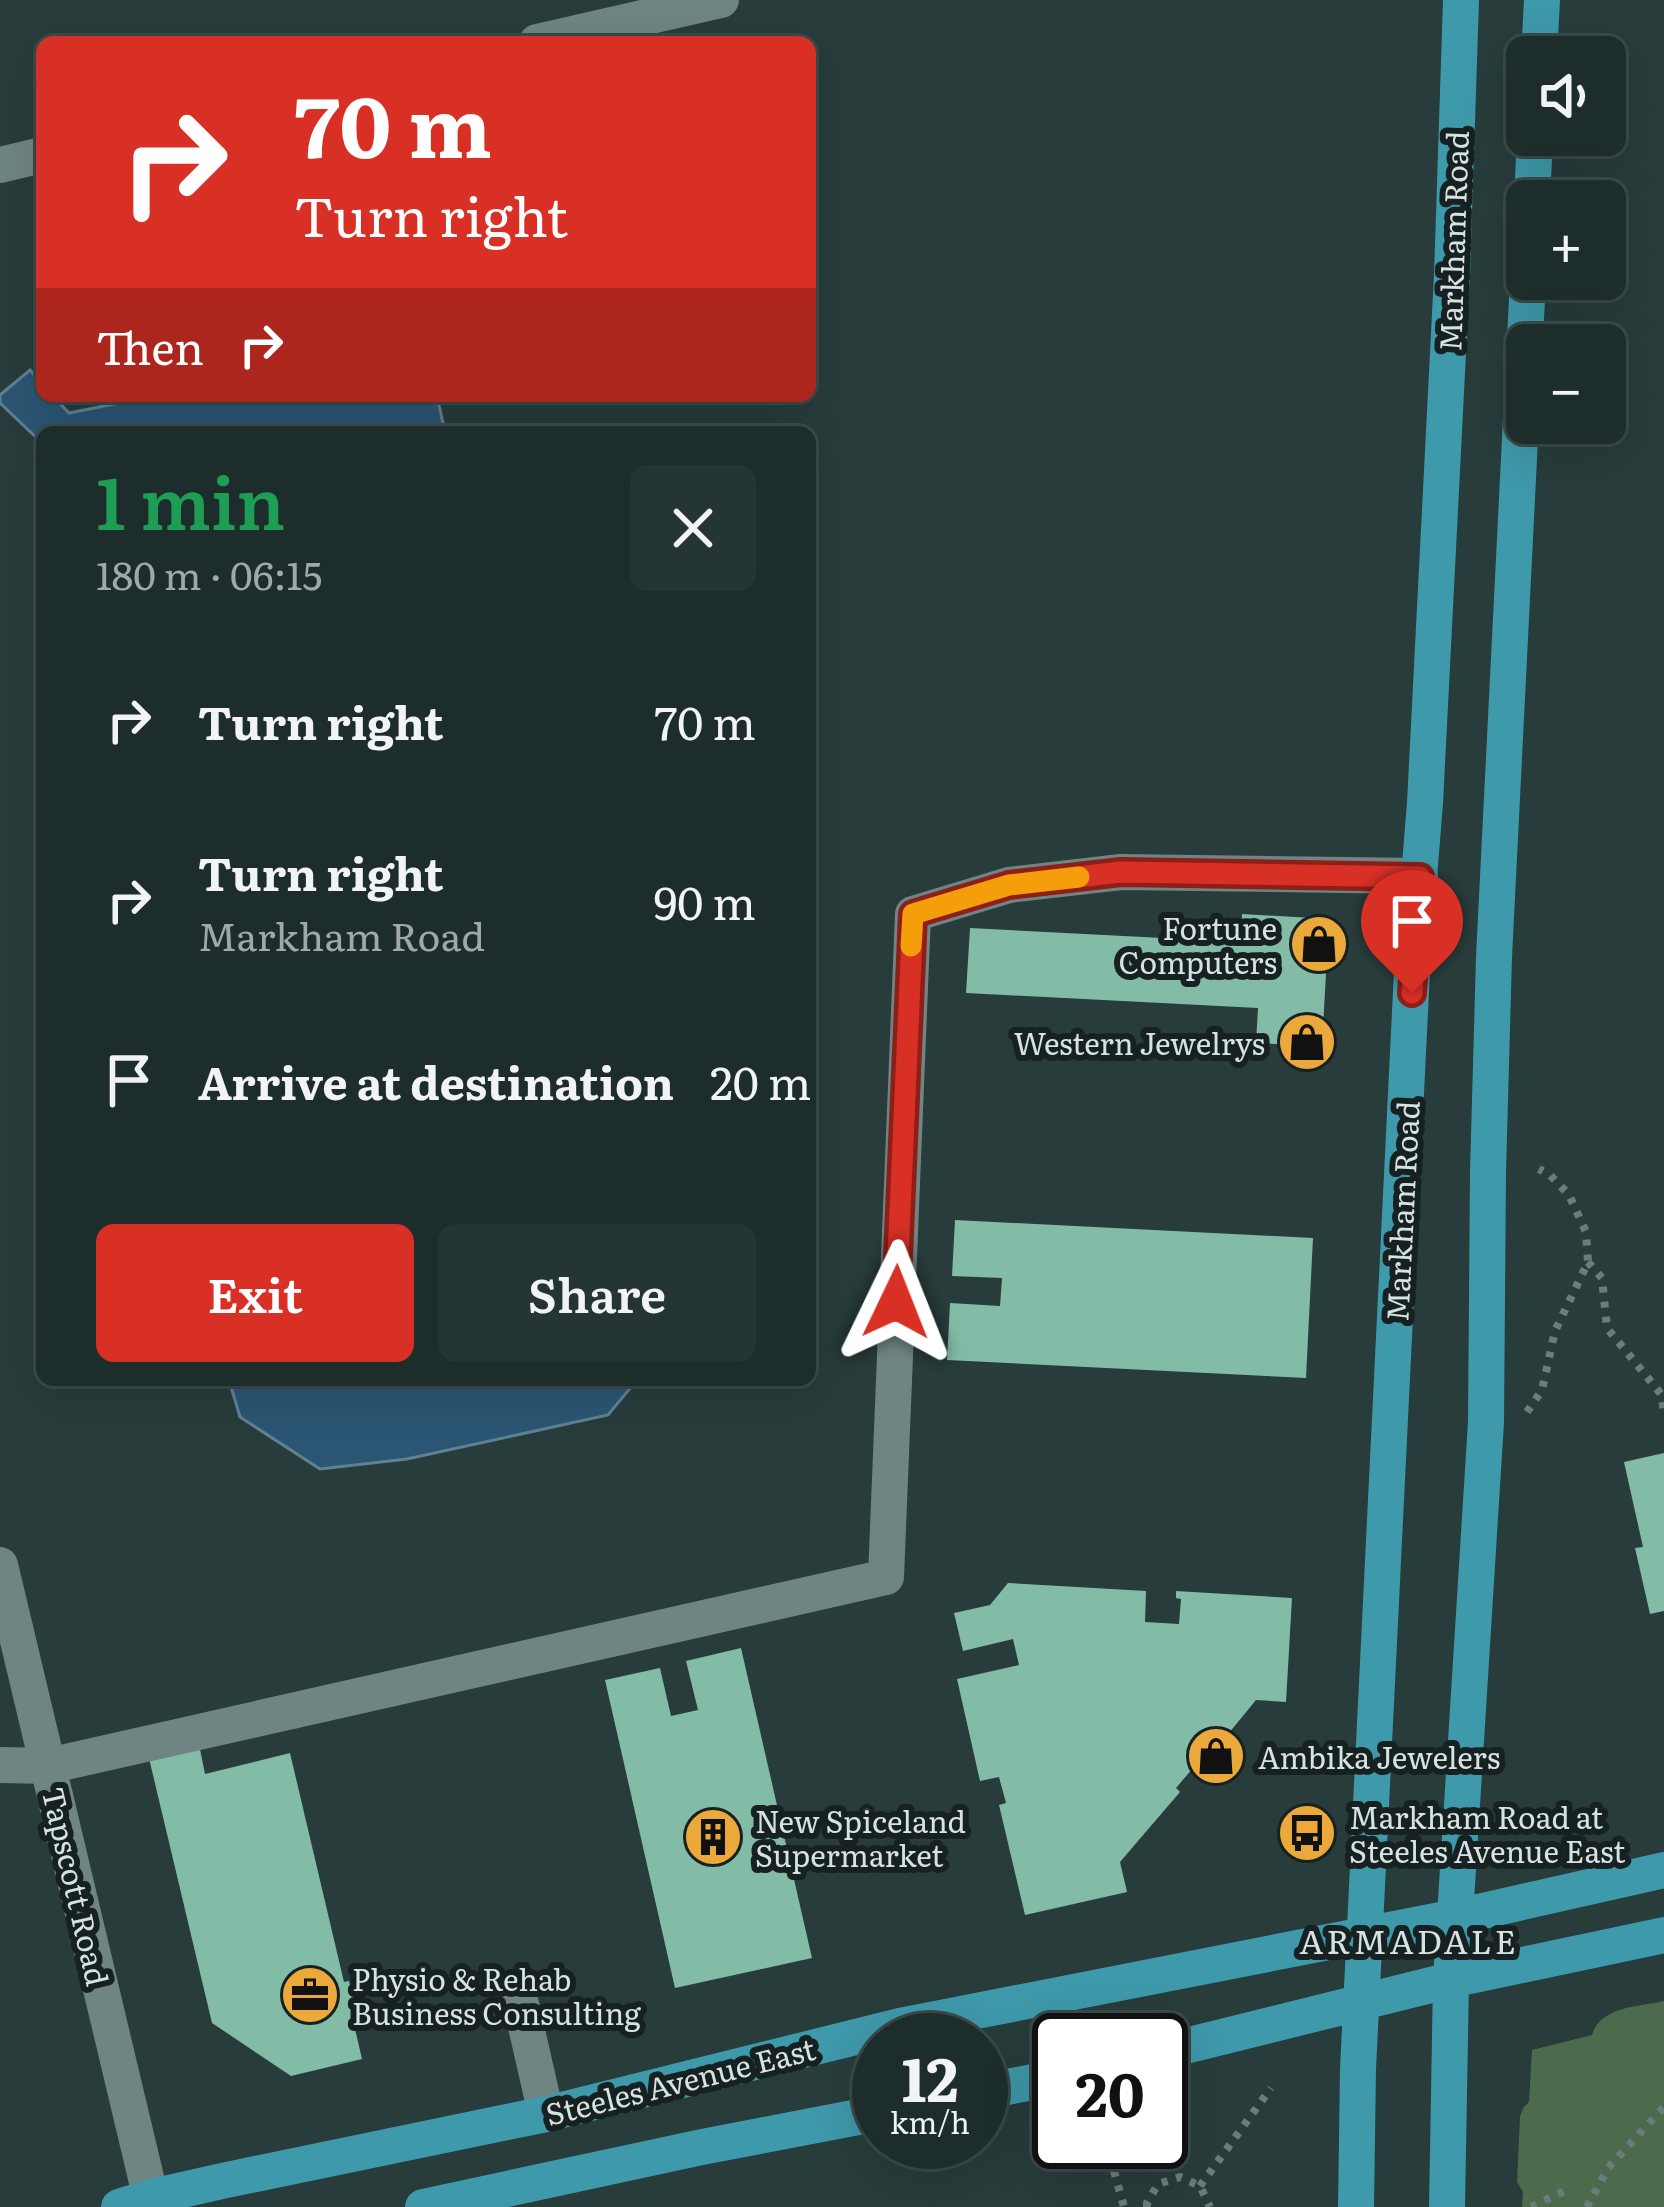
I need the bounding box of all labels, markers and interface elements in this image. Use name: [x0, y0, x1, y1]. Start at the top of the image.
map controls: [1506, 36, 1626, 444]
button: sound: [1506, 36, 1626, 156]
text: 70 m: [294, 59, 492, 184]
icon: right: [96, 84, 252, 240]
street label: Markham Road: [1426, 130, 1478, 352]
text: Turn right: [294, 173, 568, 254]
button: +: [1506, 180, 1626, 300]
text: Then: [96, 312, 204, 379]
icon: right: [228, 312, 294, 378]
button: −: [1506, 324, 1626, 444]
text: 1 min: [96, 445, 285, 552]
button: close: [630, 465, 756, 591]
text: 180 m · 06:15: [96, 544, 322, 602]
icon: right: [96, 687, 162, 753]
text: Turn right: [198, 687, 444, 754]
text: 70 m: [655, 687, 756, 754]
text: Turn right: [198, 838, 444, 905]
icon: right: [96, 867, 162, 933]
text: 90 m: [654, 867, 756, 934]
pin: [1361, 870, 1463, 993]
icon: arrive: [1379, 888, 1445, 954]
text: Markham Road: [198, 905, 485, 963]
place label: Fortune Computers: [1118, 905, 1277, 983]
shop icon: Fortune Computers: [1288, 913, 1350, 975]
shop icon: Western Jewelrys: [1276, 1011, 1338, 1073]
place label: Western Jewelrys: [1014, 1020, 1265, 1064]
icon: arrive: [96, 1047, 162, 1113]
text: Arrive at destination: [198, 1047, 674, 1114]
text: 20 m: [710, 1047, 811, 1114]
street label: Markham Road: [1373, 1100, 1429, 1322]
button: Exit: [96, 1224, 414, 1362]
button: Share: [438, 1224, 756, 1362]
position arrow: [833, 1239, 959, 1365]
shop icon: Ambika Jewelers: [1185, 1725, 1247, 1787]
place label: Ambika Jewelers: [1258, 1734, 1500, 1778]
street label: Tapscott Road: [33, 1782, 121, 1990]
place label: Markham Road at Steeles Avenue East: [1349, 1794, 1625, 1872]
place label: New Spiceland Supermarket: [755, 1798, 966, 1876]
bus stop icon: Markham Road at Steeles Avenue East: [1276, 1802, 1338, 1864]
building icon: New Spiceland Supermarket: [682, 1806, 744, 1868]
district label: ARMADALE: [1299, 1915, 1519, 1964]
place label: Physio & Rehab Business Consulting: [352, 1956, 641, 2034]
office icon: Physio & Rehab Business Consulting: [279, 1964, 341, 2026]
speed limit sign: 20: [1032, 2013, 1188, 2169]
street label: Steeles Avenue East: [541, 2025, 819, 2135]
text: 12: [901, 2031, 959, 2120]
text: km/h: [890, 2099, 970, 2143]

